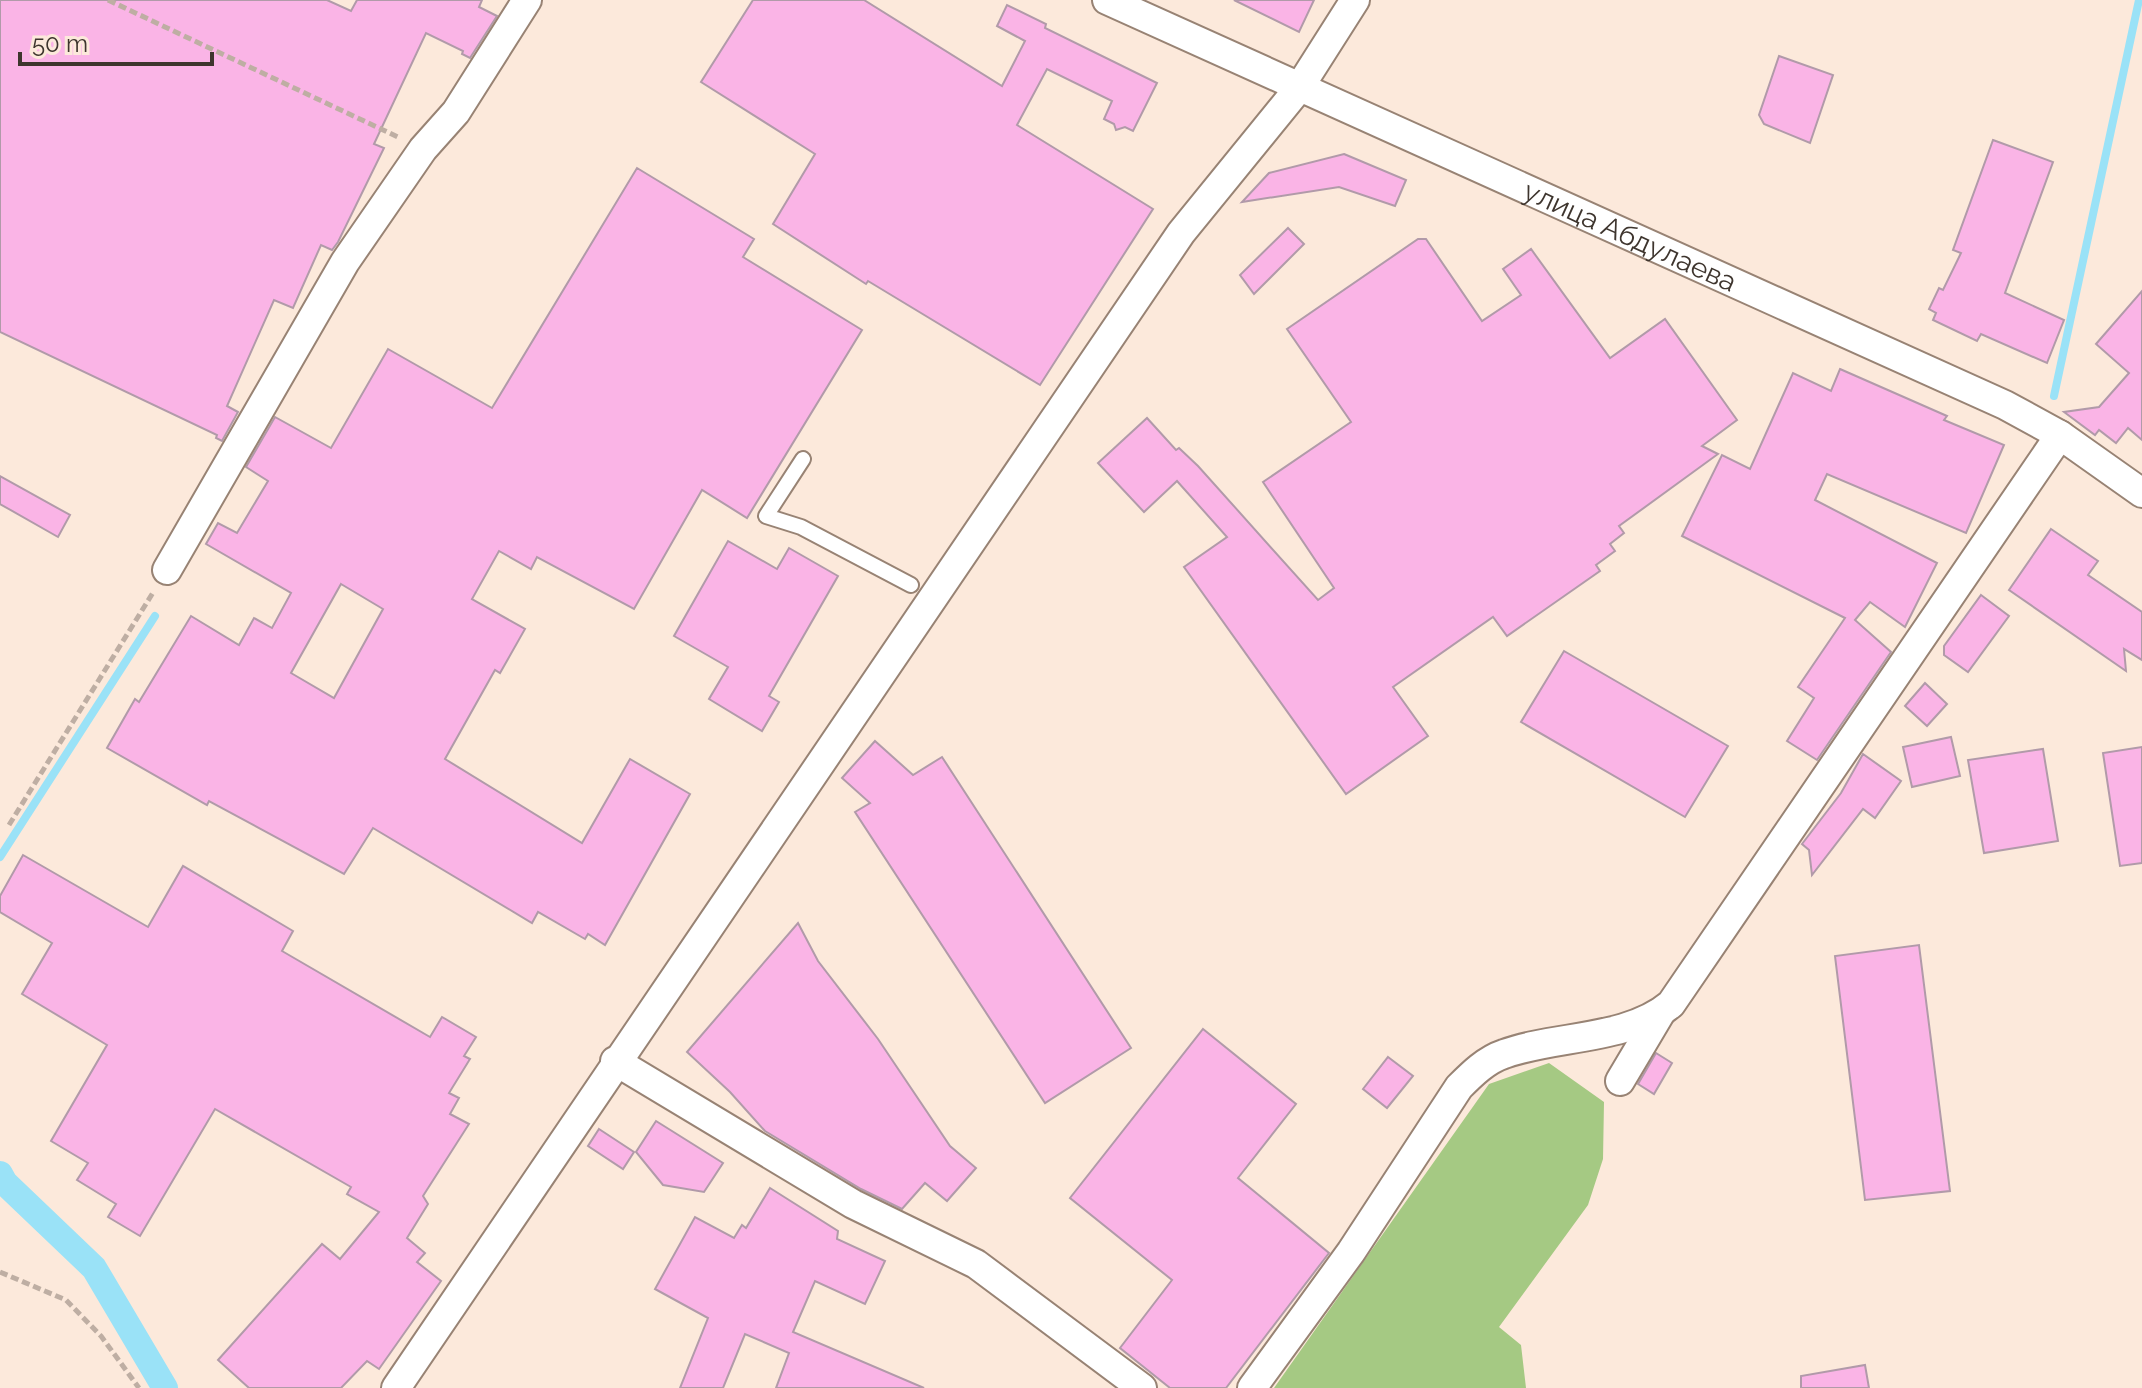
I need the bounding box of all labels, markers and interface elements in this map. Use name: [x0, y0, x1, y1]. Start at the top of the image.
scale bar: [20, 16, 212, 66]
text: 50 m: [32, 29, 88, 58]
street label: улица Абдулаева: [1519, 174, 1742, 298]

